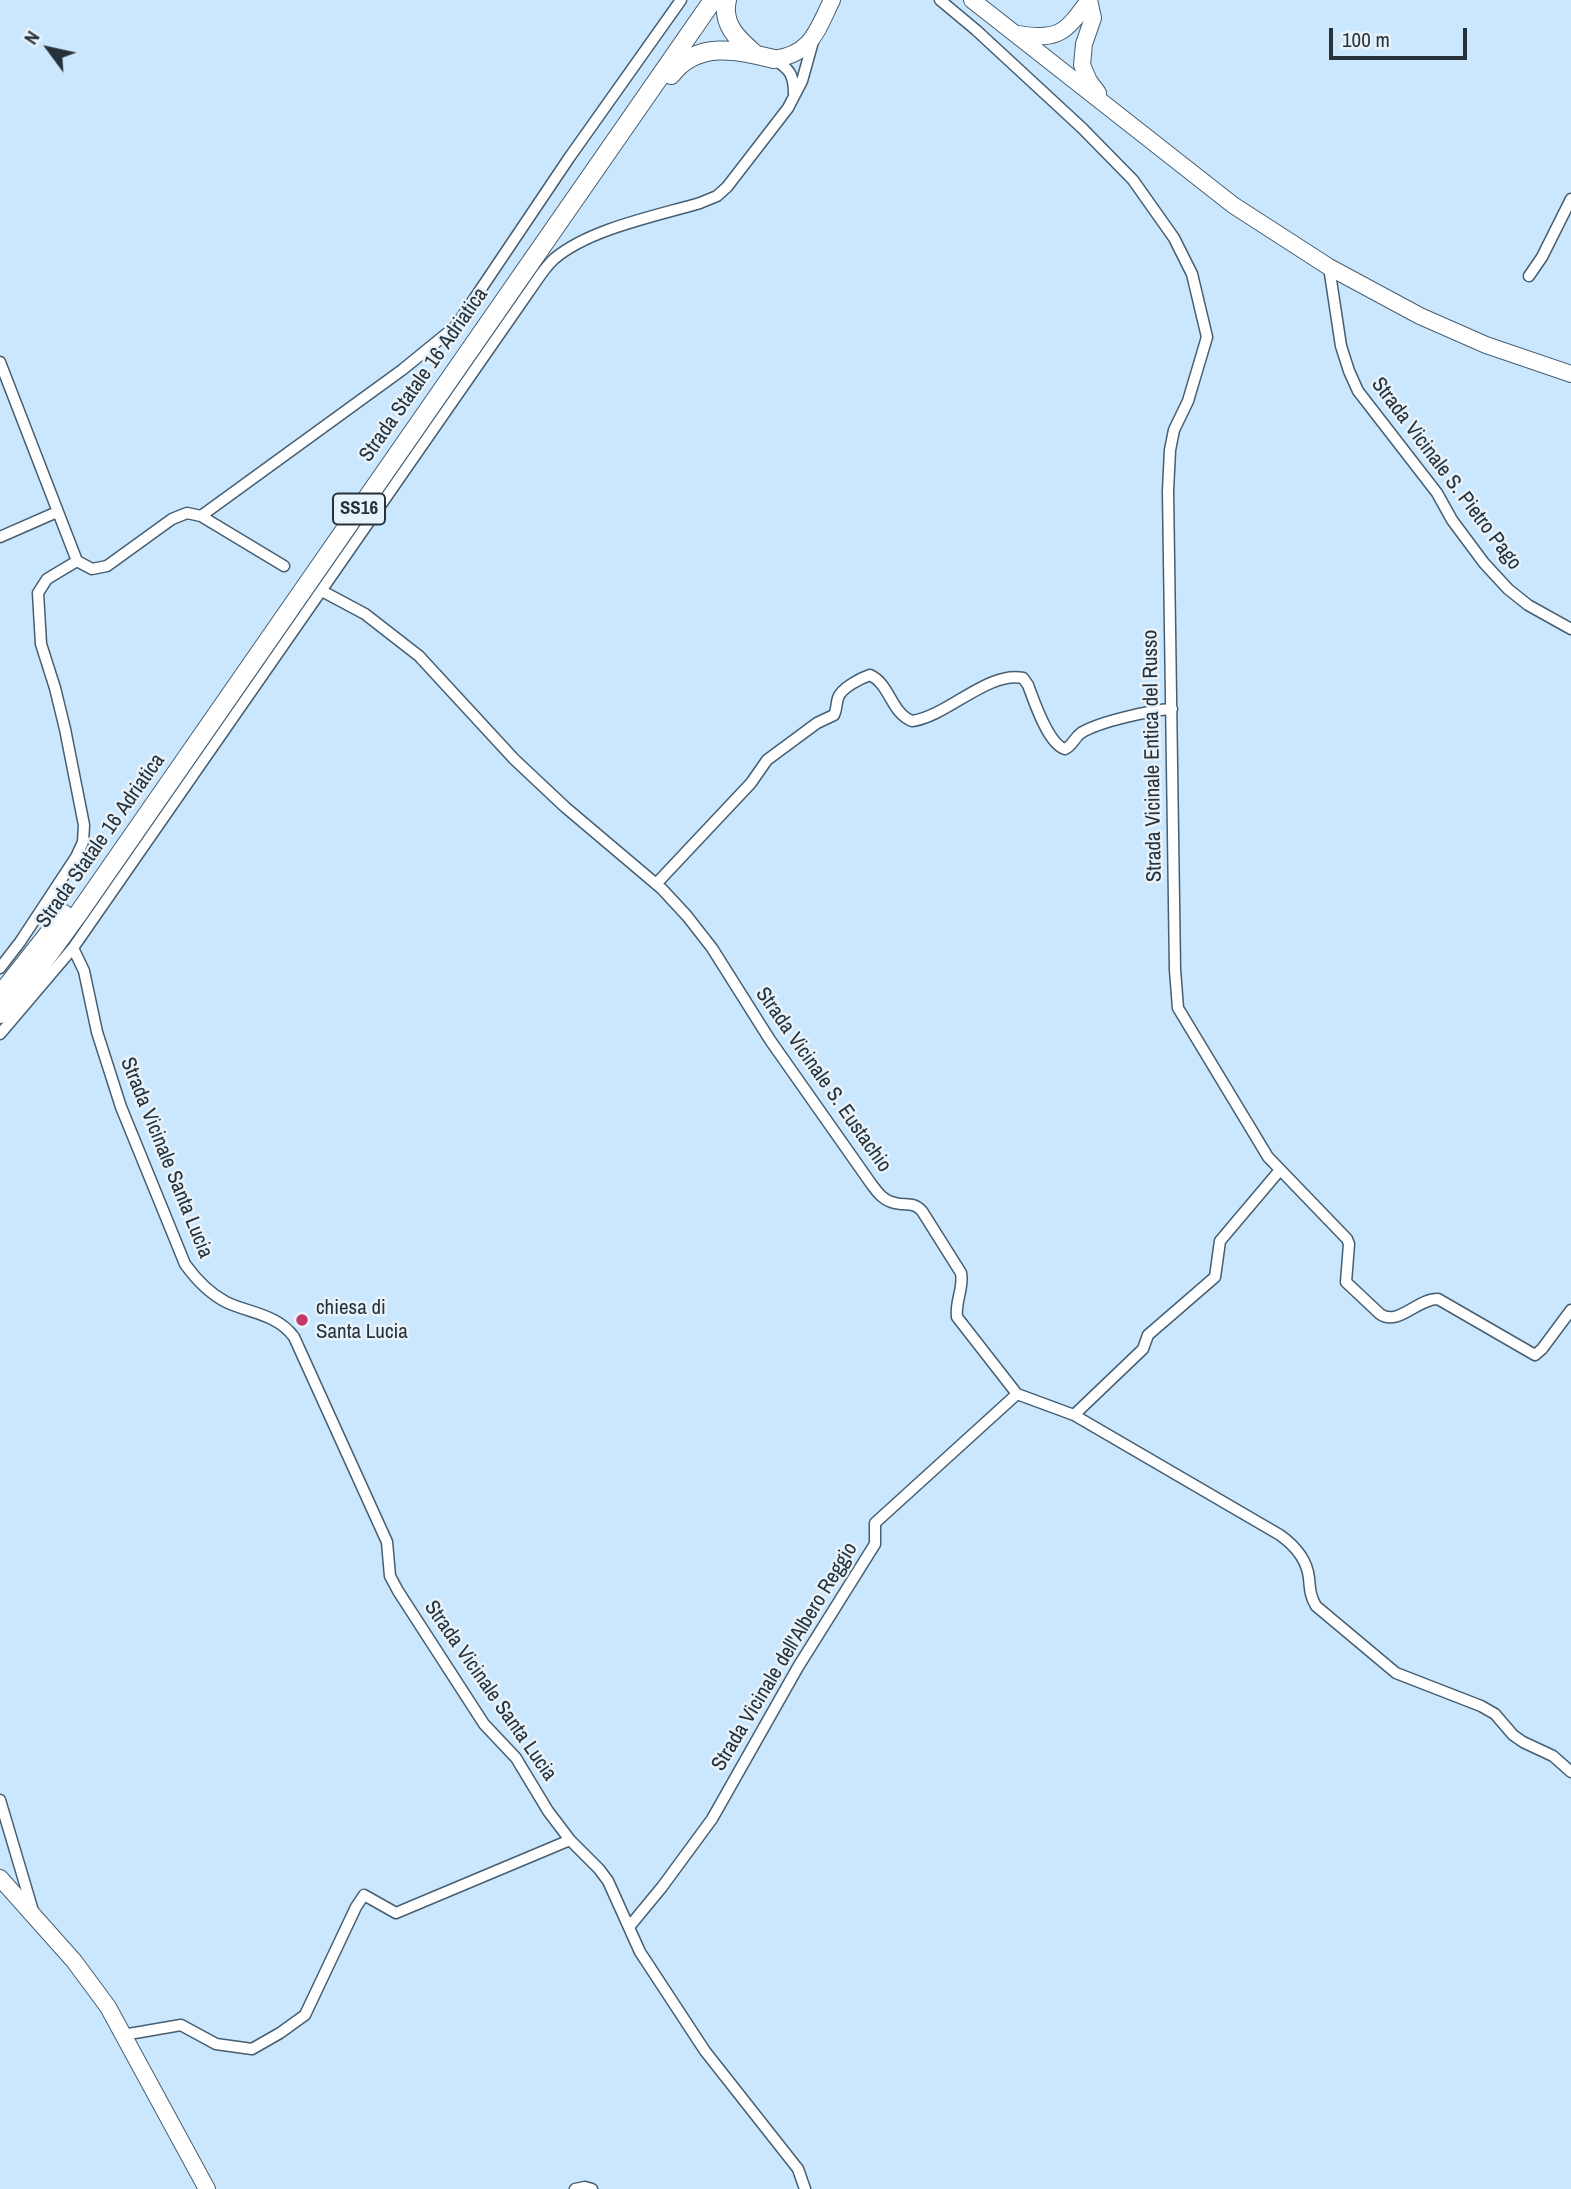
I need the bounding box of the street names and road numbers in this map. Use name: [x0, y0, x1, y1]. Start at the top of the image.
street label: Strada Statale 16 Adriatica: [354, 283, 494, 467]
street label: Strada Vicinale S. Pietro Pago: [1365, 373, 1527, 575]
road number: SS16: [333, 494, 385, 524]
street label: Strada Vicinale Entica del Russo: [1138, 630, 1168, 882]
street label: Strada Statale 16 Adriatica: [31, 749, 171, 933]
street label: Strada Vicinale S. Eustachio: [750, 983, 896, 1177]
street label: Strada Vicinale Santa Lucia: [114, 1054, 218, 1262]
street label: Strada Vicinale dell'Albero Reggio: [707, 1538, 863, 1776]
street label: Strada Vicinale Santa Lucia: [418, 1596, 562, 1786]

